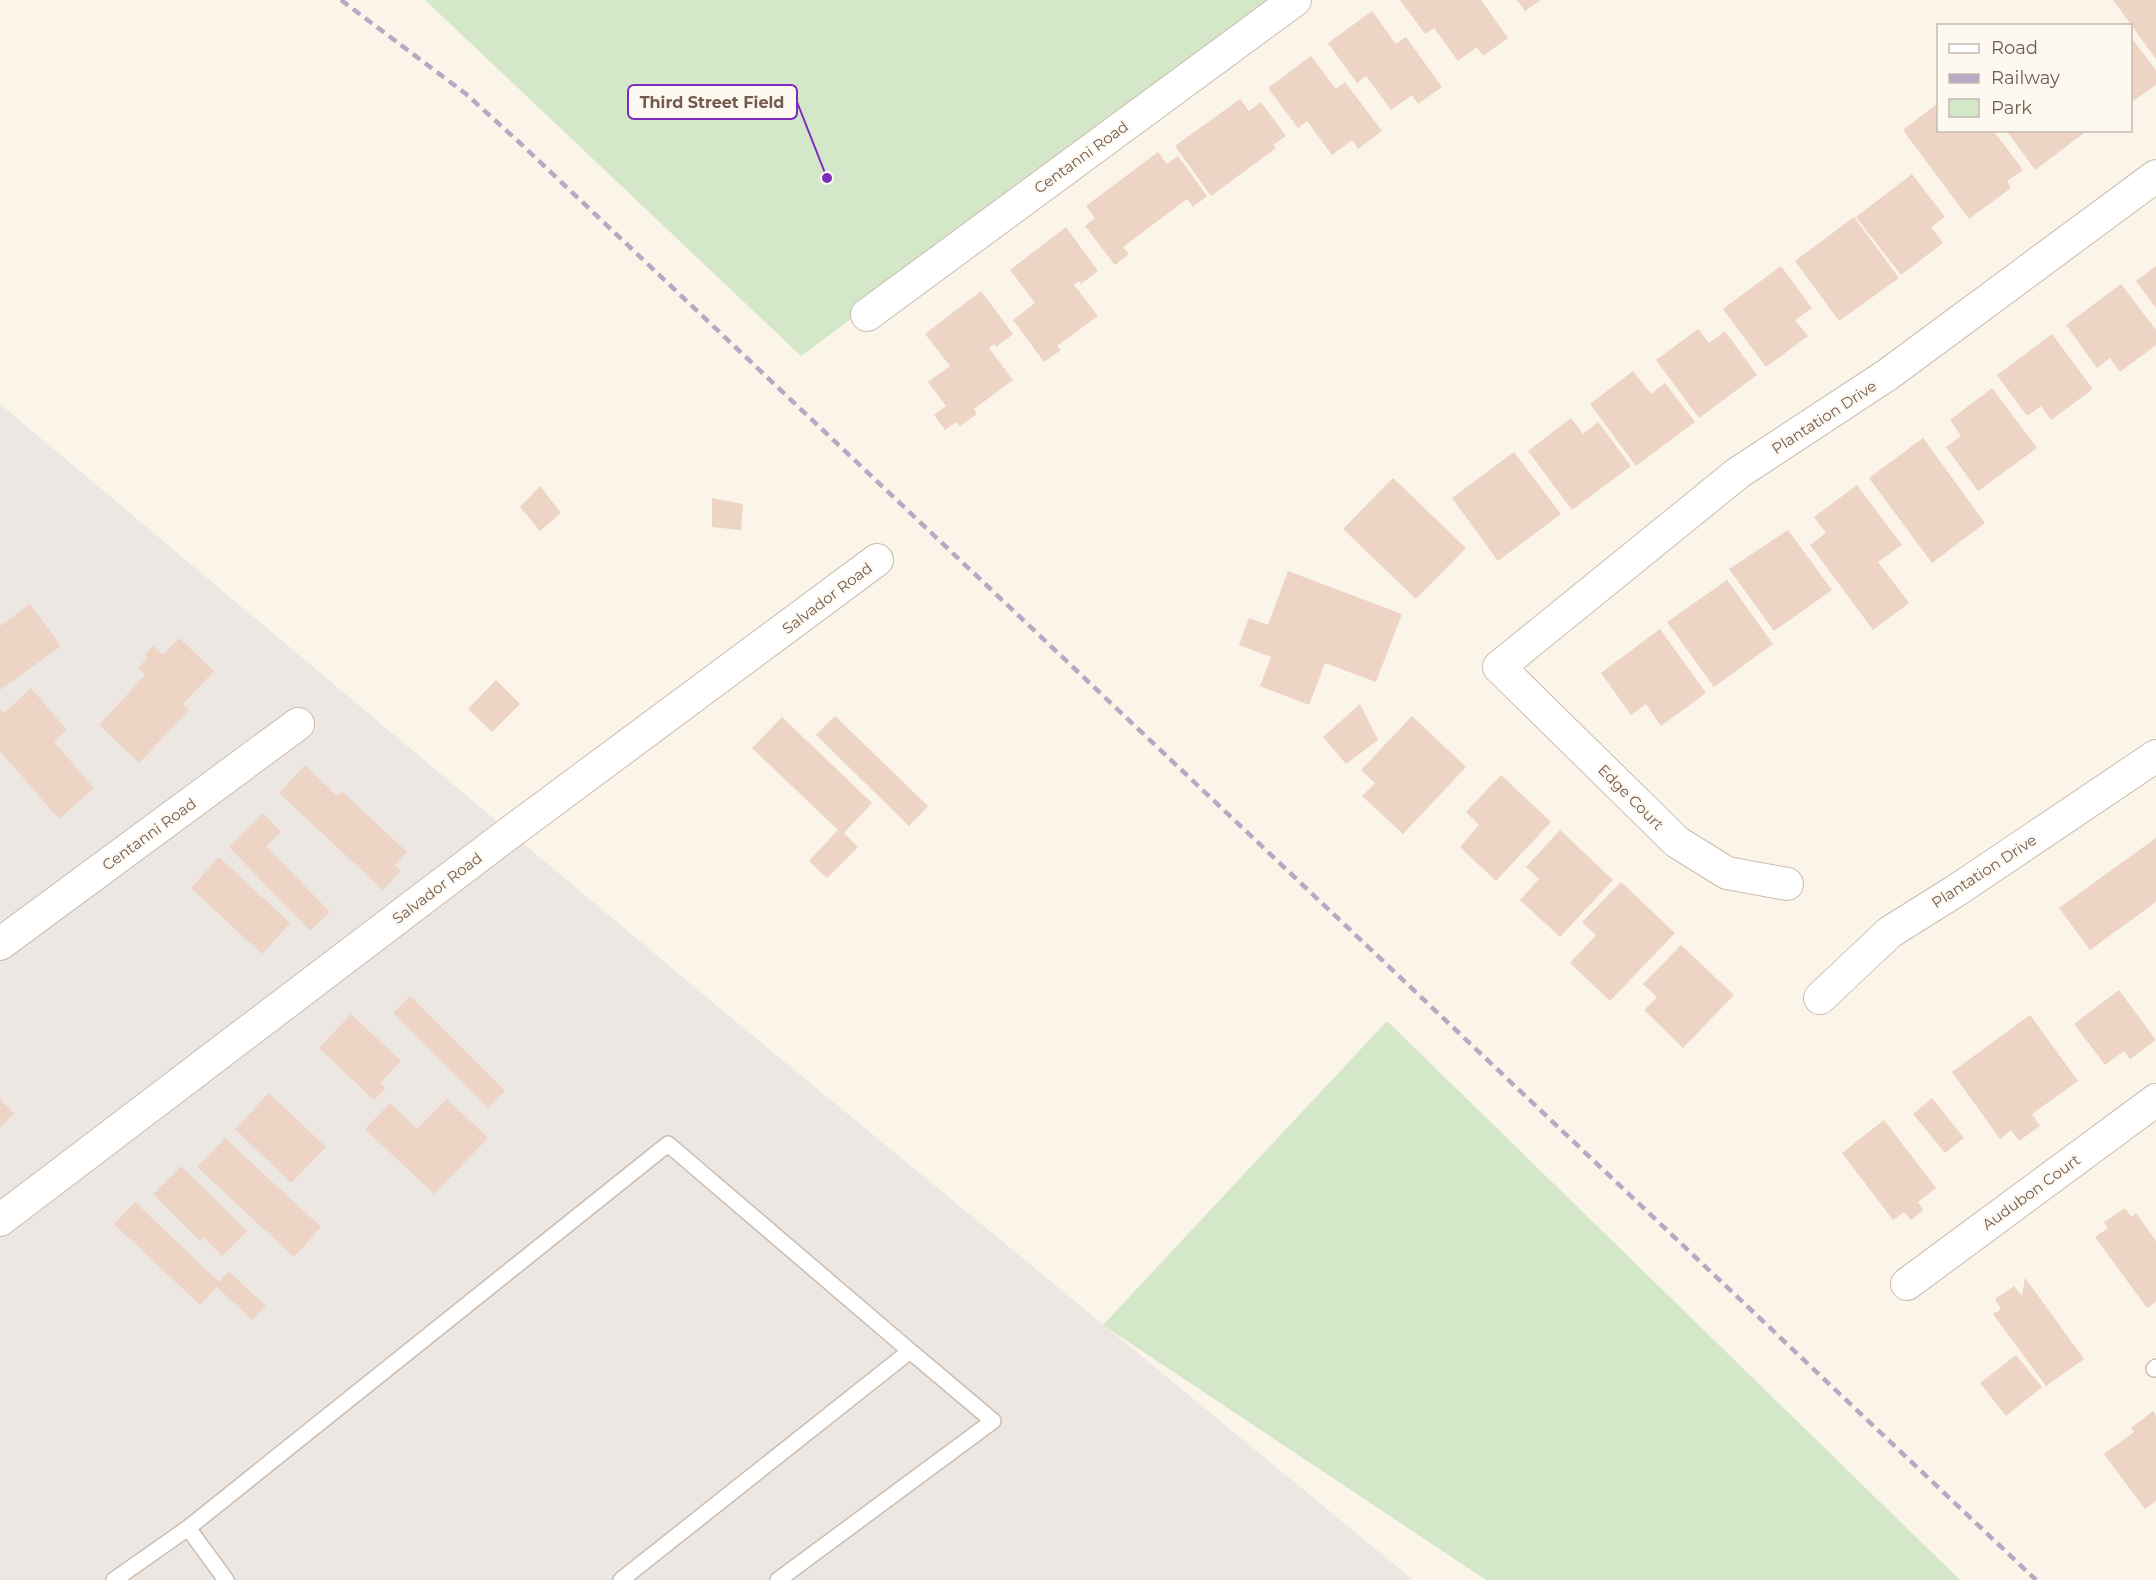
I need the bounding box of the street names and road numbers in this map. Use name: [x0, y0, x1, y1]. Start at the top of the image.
street label: Centanni Road: [1030, 117, 1132, 197]
street label: Plantation Drive: [1768, 376, 1880, 458]
street label: Salvador Road: [778, 558, 876, 638]
street label: Edge Court: [1594, 760, 1668, 834]
street label: Centanni Road: [98, 794, 200, 874]
street label: Plantation Drive: [1928, 830, 2040, 912]
street label: Salvador Road: [388, 848, 486, 928]
street label: Audubon Court: [1978, 1150, 2084, 1234]

